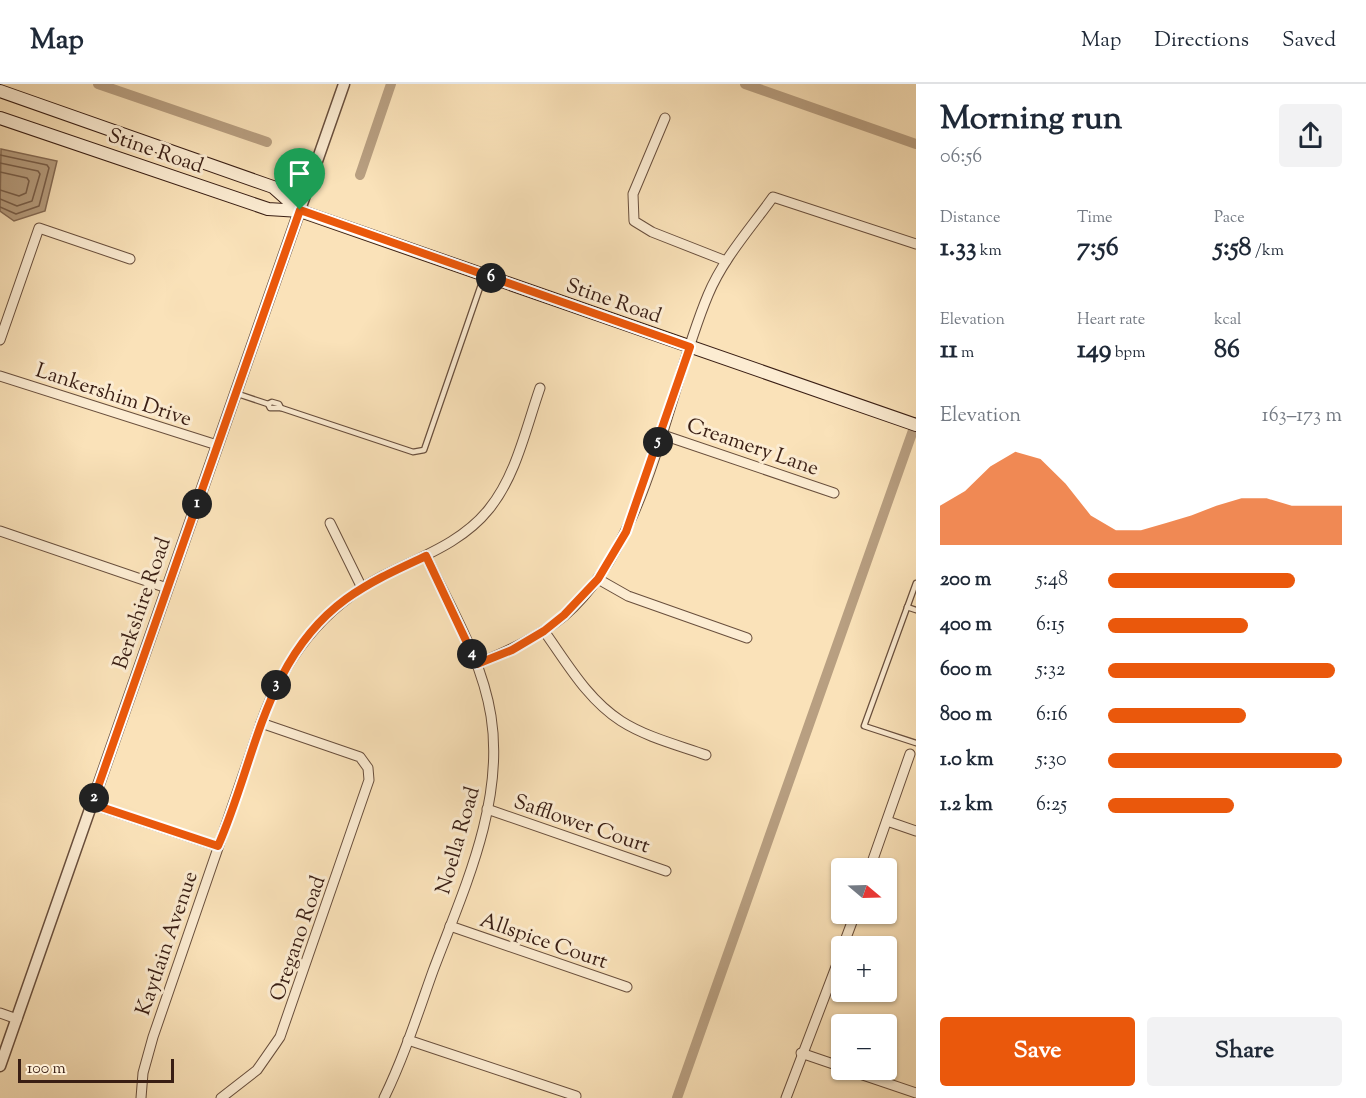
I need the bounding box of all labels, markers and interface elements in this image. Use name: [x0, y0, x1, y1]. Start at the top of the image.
text: Map: [30, 21, 84, 61]
text: Map: [1081, 26, 1121, 56]
text: Directions: [1154, 26, 1249, 56]
text: Saved: [1282, 26, 1336, 56]
text: Morning run: [940, 96, 1122, 144]
button: share: [1279, 104, 1342, 167]
street label: Stine Road: [103, 122, 207, 182]
text: 06:56: [940, 143, 982, 172]
pin: [274, 148, 325, 210]
icon: arrive: [283, 157, 316, 190]
text: Distance: [940, 207, 1000, 230]
text: Time: [1077, 207, 1113, 230]
text: Pace: [1214, 207, 1245, 230]
text: 1.33: [940, 230, 976, 267]
text: 7:56: [1077, 230, 1119, 267]
text: 5:58: [1214, 230, 1252, 267]
text: km: [976, 240, 1002, 263]
text: /km: [1252, 240, 1284, 263]
pin: 6: [476, 263, 506, 293]
text: 6: [487, 266, 495, 289]
street label: Stine Road: [561, 272, 665, 332]
text: Elevation: [940, 309, 1005, 332]
text: Heart rate: [1077, 309, 1145, 332]
text: kcal: [1214, 309, 1242, 332]
text: 11: [940, 332, 958, 369]
text: 149: [1077, 332, 1111, 369]
text: 86: [1214, 332, 1240, 369]
text: m: [958, 342, 974, 365]
text: bpm: [1111, 342, 1145, 365]
street label: Lankershim Drive: [32, 357, 195, 435]
text: Elevation: [940, 402, 1021, 431]
text: 163–173 m: [1262, 402, 1342, 431]
street label: Creamery Lane: [682, 411, 823, 485]
pin: 5: [643, 427, 673, 457]
text: 5: [655, 430, 661, 453]
pin: 1: [182, 489, 212, 519]
text: 1: [194, 492, 200, 515]
street label: Berkshire Road: [106, 533, 180, 674]
text: 200 m: [940, 566, 991, 595]
text: 5:48: [1036, 566, 1068, 595]
text: 400 m: [940, 611, 992, 640]
text: 6:15: [1036, 611, 1065, 640]
pin: 4: [457, 639, 487, 669]
text: 4: [468, 642, 476, 665]
text: 600 m: [940, 656, 992, 685]
text: 5:32: [1036, 656, 1065, 685]
pin: 3: [261, 670, 291, 700]
text: 3: [273, 673, 279, 696]
text: 800 m: [940, 701, 992, 730]
text: 6:16: [1036, 701, 1068, 730]
text: 1.0 km: [940, 746, 994, 775]
text: 5:30: [1036, 746, 1067, 775]
pin: 2: [79, 783, 109, 813]
street label: Noella Road: [429, 783, 489, 898]
text: 2: [90, 786, 98, 809]
street label: Safflower Court: [509, 788, 653, 862]
text: 1.2 km: [940, 791, 993, 820]
text: 6:25: [1036, 791, 1067, 820]
north arrow: [831, 858, 897, 924]
map controls: [831, 858, 897, 1080]
street label: Kaytlain Avenue: [129, 867, 207, 1020]
street label: Oregano Road: [263, 872, 334, 1005]
street label: Allspice Court: [475, 906, 611, 978]
button: +: [831, 936, 897, 1002]
button: −: [831, 1014, 897, 1080]
button: Save: [940, 1017, 1135, 1086]
button: Share: [1147, 1017, 1342, 1086]
scale bar: [18, 1056, 174, 1084]
text: 100 m: [27, 1058, 66, 1081]

